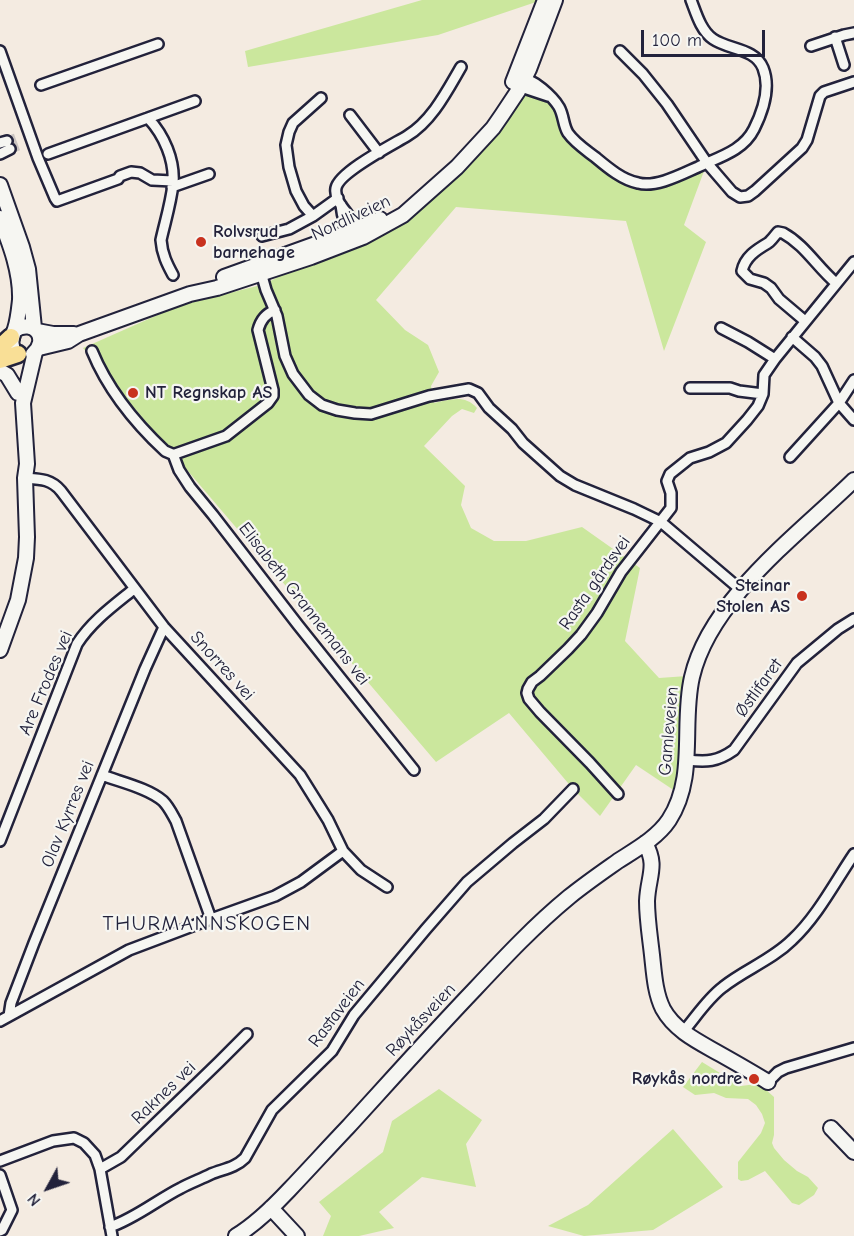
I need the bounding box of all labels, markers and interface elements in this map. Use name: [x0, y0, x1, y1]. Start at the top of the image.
scale bar: [644, 18, 768, 56]
text: 100 m: [652, 30, 702, 51]
street label: Nordliveien: [308, 190, 394, 246]
place label: Rolvsrud barnehage: [213, 221, 295, 264]
marker: Rolvsrud barnehage: [194, 235, 208, 249]
place label: NT Regnskap AS: [145, 382, 272, 404]
marker: NT Regnskap AS: [126, 386, 140, 400]
street label: Elisabeth Grannemans vei: [234, 518, 374, 690]
street label: Rasta gårdsvei: [555, 532, 635, 634]
place label: Steinar Stolen AS: [716, 575, 790, 618]
marker: Steinar Stolen AS: [795, 589, 809, 603]
street label: Snorres vei: [185, 627, 259, 705]
street label: Are Frodes vei: [14, 628, 78, 738]
street label: Østlifaret: [731, 655, 787, 721]
street label: Gamleveien: [654, 686, 684, 776]
street label: Olav Kyrres vei: [37, 757, 99, 871]
district label: THURMANNSKOGEN: [102, 911, 312, 937]
street label: Rastaveien: [304, 974, 370, 1052]
street label: Røykåsveien: [382, 979, 460, 1061]
street label: Raknes vei: [127, 1057, 201, 1129]
place label: Røykås nordre: [632, 1068, 742, 1090]
marker: Røykås nordre: [747, 1072, 761, 1086]
north arrow: [18, 1158, 78, 1218]
text: N: [24, 1190, 44, 1209]

